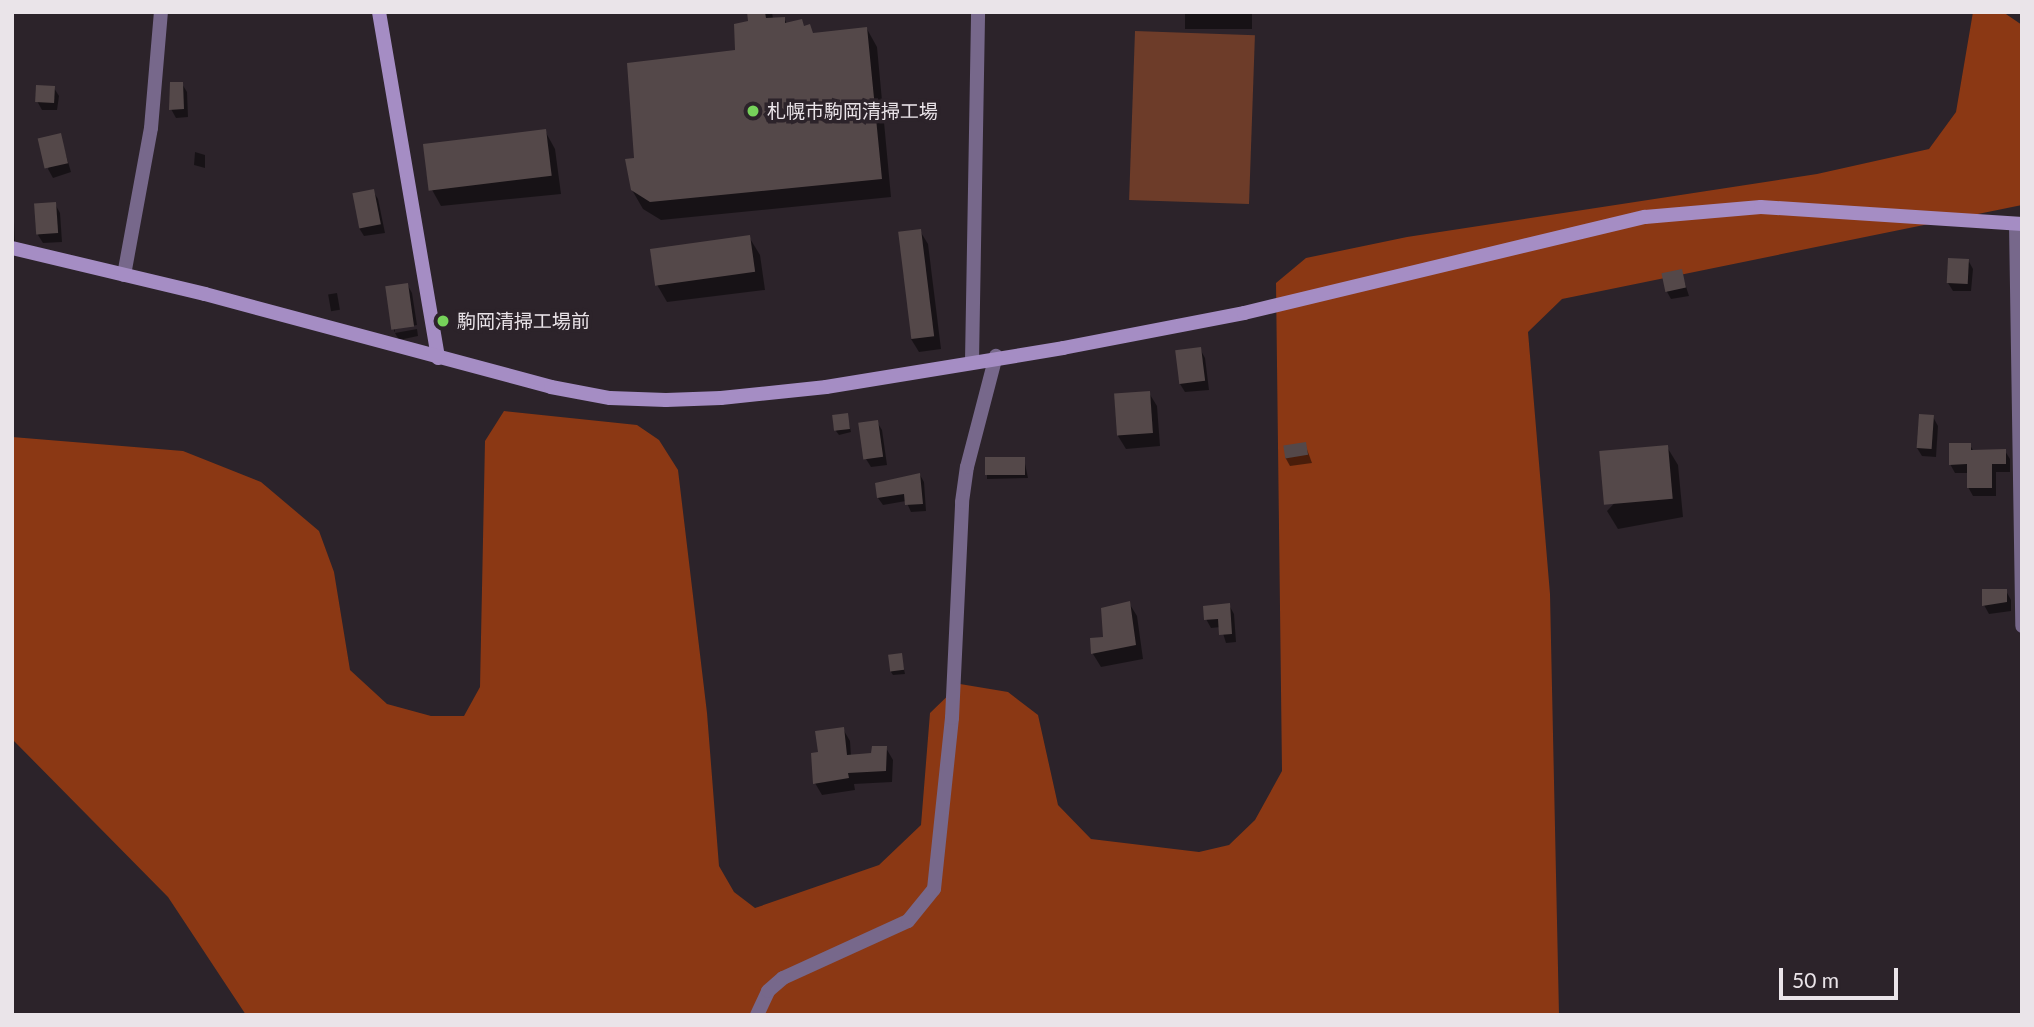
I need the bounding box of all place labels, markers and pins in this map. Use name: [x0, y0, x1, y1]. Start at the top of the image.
place label: 札幌市駒岡清掃工場: [767, 100, 938, 122]
marker: 札幌市駒岡清掃工場: [745, 103, 761, 119]
place label: 駒岡清掃工場前: [457, 310, 590, 332]
marker: 駒岡清掃工場前: [435, 313, 451, 329]

